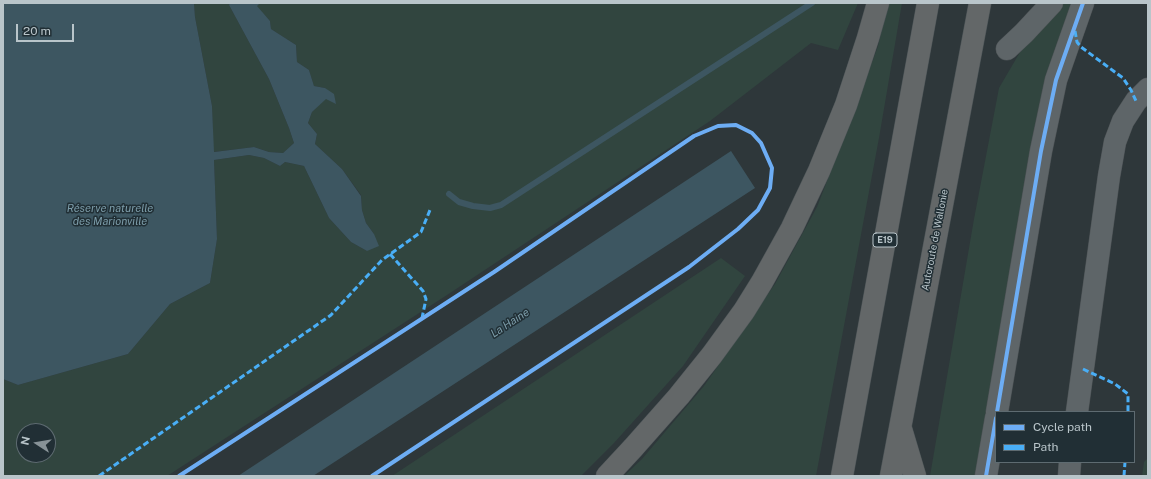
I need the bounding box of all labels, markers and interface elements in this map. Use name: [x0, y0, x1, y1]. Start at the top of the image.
scale bar: [18, 16, 76, 42]
text: 20 m: [23, 24, 51, 38]
street label: Autoroute de Wallonie: [919, 188, 951, 292]
water label: Réserve naturelle des Marionville: [67, 202, 153, 228]
road number: E19: [873, 233, 897, 247]
water label: La Haine: [488, 306, 532, 340]
legend: [995, 411, 1135, 463]
text: Cycle path: [1033, 420, 1092, 434]
north arrow: [16, 423, 56, 463]
text: N: [18, 435, 32, 446]
text: Path: [1033, 440, 1059, 454]

